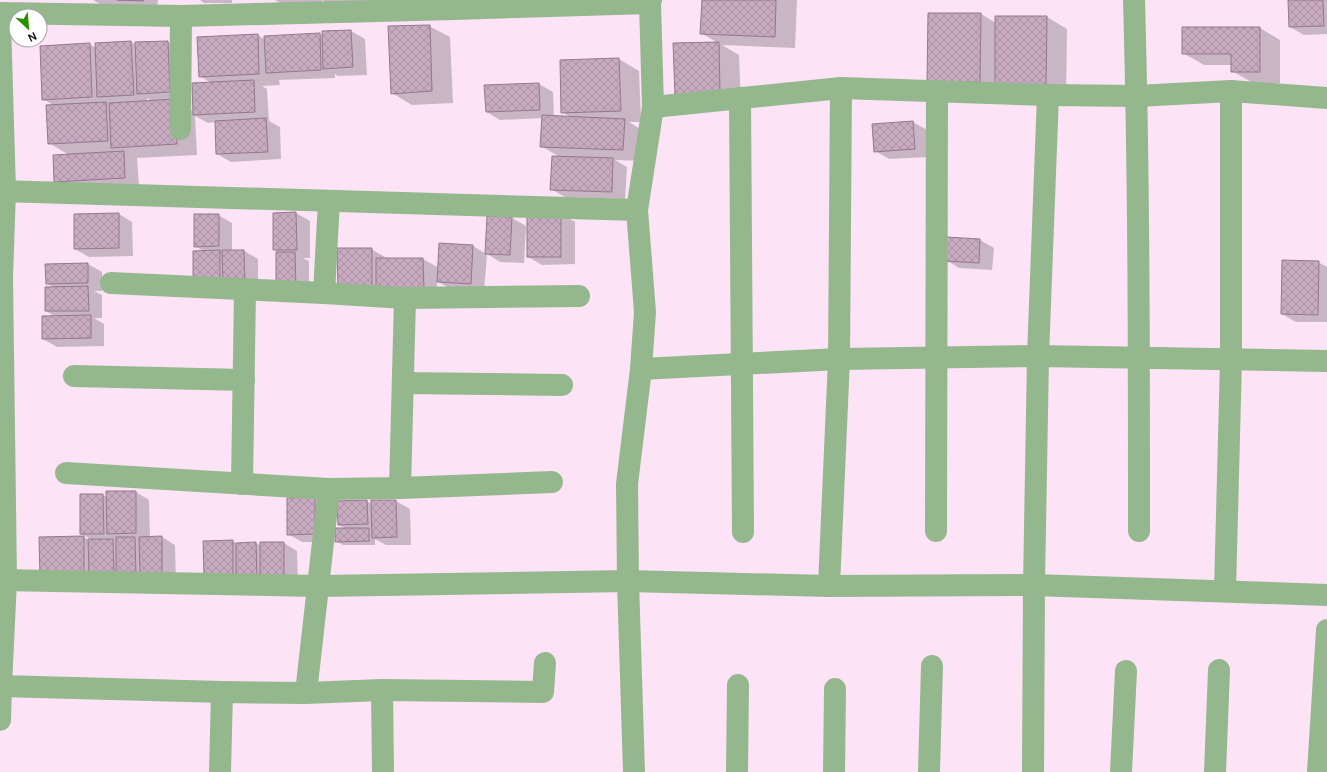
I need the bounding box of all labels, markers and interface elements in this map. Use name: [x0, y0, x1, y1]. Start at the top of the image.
north arrow: [8, 8, 48, 48]
text: N: [26, 29, 39, 45]

